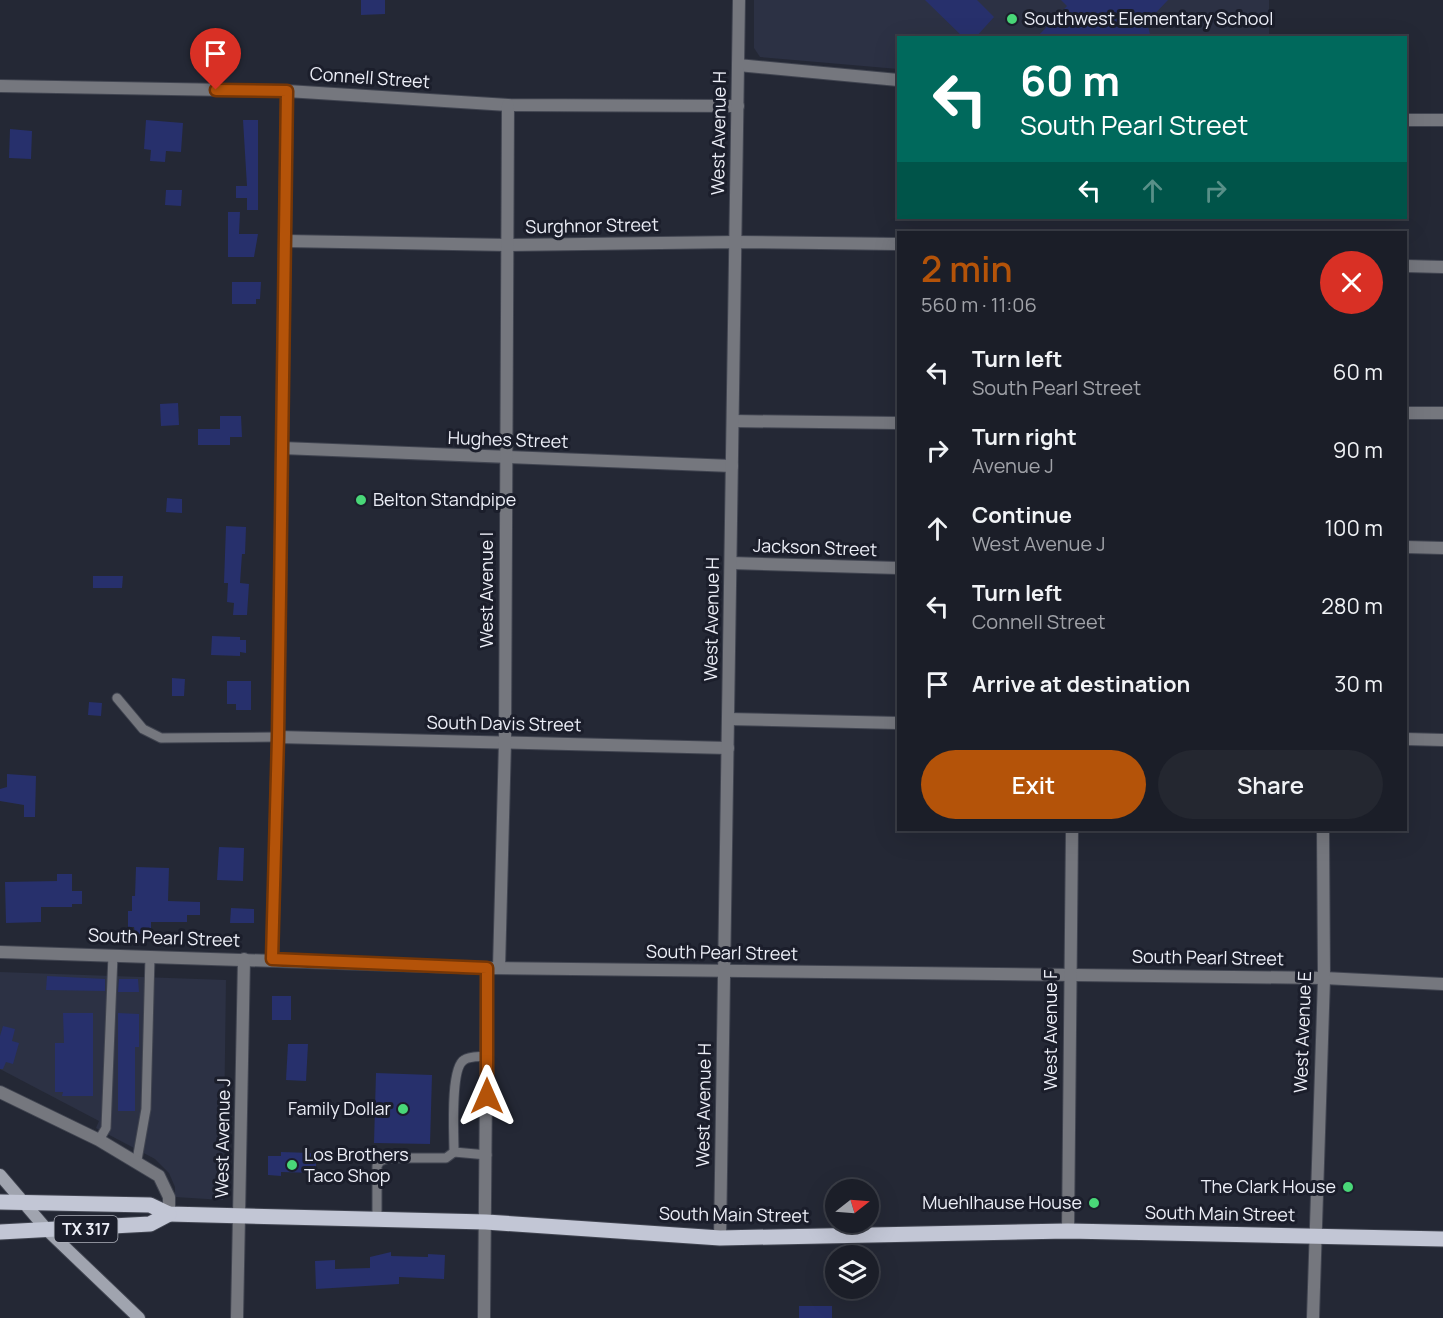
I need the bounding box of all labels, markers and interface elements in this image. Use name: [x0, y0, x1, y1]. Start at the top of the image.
place label: Southwest Elementary School: [1024, 6, 1273, 30]
marker: Southwest Elementary School: [1005, 12, 1019, 26]
pin: [190, 28, 241, 90]
icon: arrive: [199, 37, 232, 70]
text: 60 m: [1020, 51, 1120, 109]
icon: left: [921, 60, 999, 138]
street label: Connell Street: [309, 61, 431, 93]
street label: West Avenue H: [705, 71, 731, 195]
text: South Pearl Street: [1020, 106, 1248, 143]
icon: left: [1073, 174, 1106, 207]
icon: ahead: [1136, 174, 1169, 207]
icon: right: [1199, 174, 1232, 207]
street label: Surghnor Street: [525, 212, 659, 238]
text: 2 min: [921, 244, 1013, 293]
button: close: [1320, 251, 1383, 314]
text: 560 m · 11:06: [921, 291, 1037, 318]
text: Turn left: [972, 344, 1062, 374]
icon: left: [921, 356, 954, 389]
text: 60 m: [1333, 357, 1383, 387]
text: South Pearl Street: [972, 374, 1141, 401]
text: Turn right: [972, 422, 1077, 452]
street label: Hughes Street: [447, 425, 569, 453]
icon: right: [921, 434, 954, 467]
text: 90 m: [1333, 435, 1383, 465]
text: Avenue J: [972, 452, 1054, 479]
place label: Belton Standpipe: [373, 487, 516, 511]
marker: Belton Standpipe: [354, 493, 368, 507]
text: Continue: [972, 500, 1072, 530]
icon: ahead: [921, 512, 954, 545]
text: 100 m: [1325, 513, 1383, 543]
text: West Avenue J: [972, 530, 1105, 557]
street label: West Avenue I: [474, 532, 498, 648]
street label: Jackson Street: [752, 533, 878, 561]
street label: West Avenue H: [698, 557, 724, 681]
text: Turn left: [972, 578, 1062, 608]
icon: left: [921, 590, 954, 623]
text: 280 m: [1321, 591, 1383, 621]
text: Connell Street: [972, 608, 1106, 635]
icon: arrive: [921, 668, 954, 701]
text: Arrive at destination: [972, 669, 1190, 699]
text: 30 m: [1334, 669, 1383, 699]
street label: South Davis Street: [426, 710, 582, 736]
button: Exit: [921, 750, 1146, 819]
button: Share: [1158, 750, 1383, 819]
street label: South Pearl Street: [88, 922, 241, 952]
street label: South Pearl Street: [646, 939, 798, 965]
street label: South Pearl Street: [1132, 944, 1284, 970]
street label: West Avenue F: [1038, 970, 1062, 1090]
street label: West Avenue E: [1288, 971, 1316, 1093]
street label: West Avenue H: [690, 1043, 716, 1167]
position arrow: [455, 1064, 519, 1128]
street label: West Avenue J: [209, 1078, 235, 1198]
place label: Family Dollar: [288, 1096, 391, 1120]
marker: Family Dollar: [396, 1102, 410, 1116]
place label: Los Brothers Taco Shop: [304, 1142, 409, 1187]
marker: Los Brothers Taco Shop: [285, 1158, 299, 1172]
place label: The Clark House: [1201, 1174, 1336, 1198]
north arrow: [825, 1179, 879, 1233]
map controls: [825, 1179, 879, 1299]
marker: The Clark House: [1341, 1180, 1355, 1194]
place label: Muehlhause House: [922, 1190, 1082, 1214]
marker: Muehlhause House: [1087, 1196, 1101, 1210]
street label: South Main Street: [1145, 1200, 1295, 1226]
street label: South Main Street: [659, 1201, 809, 1227]
road number: TX 317: [54, 1216, 118, 1242]
button: layers: [825, 1245, 879, 1299]

